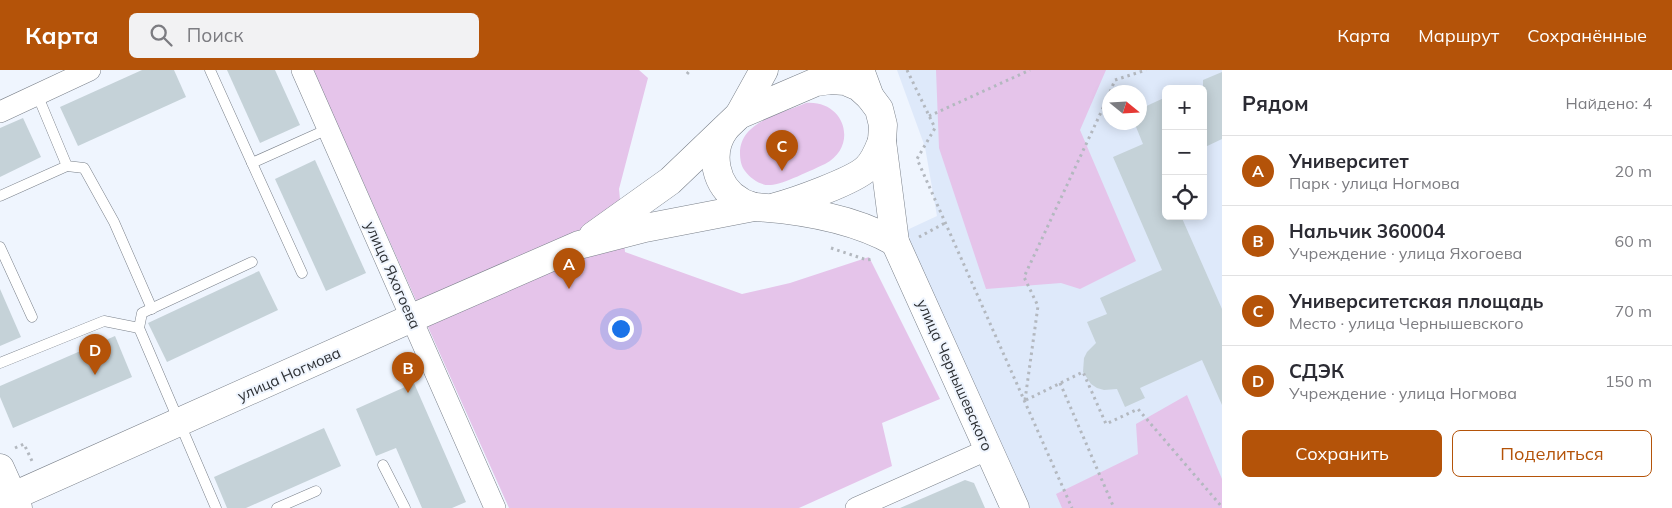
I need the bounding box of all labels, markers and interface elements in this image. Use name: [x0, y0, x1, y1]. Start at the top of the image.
search box: [129, 13, 479, 58]
text: Карта: [25, 20, 99, 50]
icon: search: [147, 21, 175, 49]
text: Поиск: [187, 23, 244, 47]
text: Карта: [1337, 24, 1390, 47]
text: Маршрут: [1418, 24, 1499, 47]
text: Сохранённые: [1527, 24, 1647, 47]
north arrow: [1102, 85, 1147, 130]
map controls: [1162, 85, 1207, 220]
button: +: [1162, 85, 1207, 130]
text: Рядом: [1242, 90, 1309, 116]
text: Найдено: 4: [1566, 93, 1652, 113]
pin: C: [766, 130, 798, 171]
button: −: [1162, 130, 1207, 175]
text: Университет: [1289, 149, 1409, 173]
text: A: [1252, 161, 1264, 181]
text: 20 m: [1615, 161, 1652, 181]
text: Парк · улица Ногмова: [1289, 173, 1460, 193]
button: locate: [1162, 175, 1207, 220]
street label: улица Яхогоева: [361, 218, 425, 332]
text: Нальчик 360004: [1289, 219, 1445, 243]
text: B: [1252, 231, 1264, 251]
text: 60 m: [1615, 231, 1652, 251]
text: Учреждение · улица Яхогоева: [1289, 243, 1522, 263]
pin: A: [553, 248, 585, 289]
text: Университетская площадь: [1289, 289, 1544, 313]
street label: улица Чернышевского: [913, 296, 997, 454]
text: C: [1253, 301, 1263, 321]
text: 70 m: [1615, 301, 1652, 321]
text: Место · улица Чернышевского: [1289, 313, 1524, 333]
your location: [608, 316, 634, 342]
pin: D: [79, 334, 111, 375]
street label: улица Ногмова: [235, 343, 343, 405]
pin: B: [392, 352, 424, 393]
text: СДЭК: [1289, 359, 1344, 383]
text: D: [1252, 371, 1264, 391]
text: 150 m: [1605, 371, 1652, 391]
text: Учреждение · улица Ногмова: [1289, 383, 1517, 403]
button: Сохранить: [1242, 430, 1442, 477]
button: Поделиться: [1452, 430, 1652, 477]

